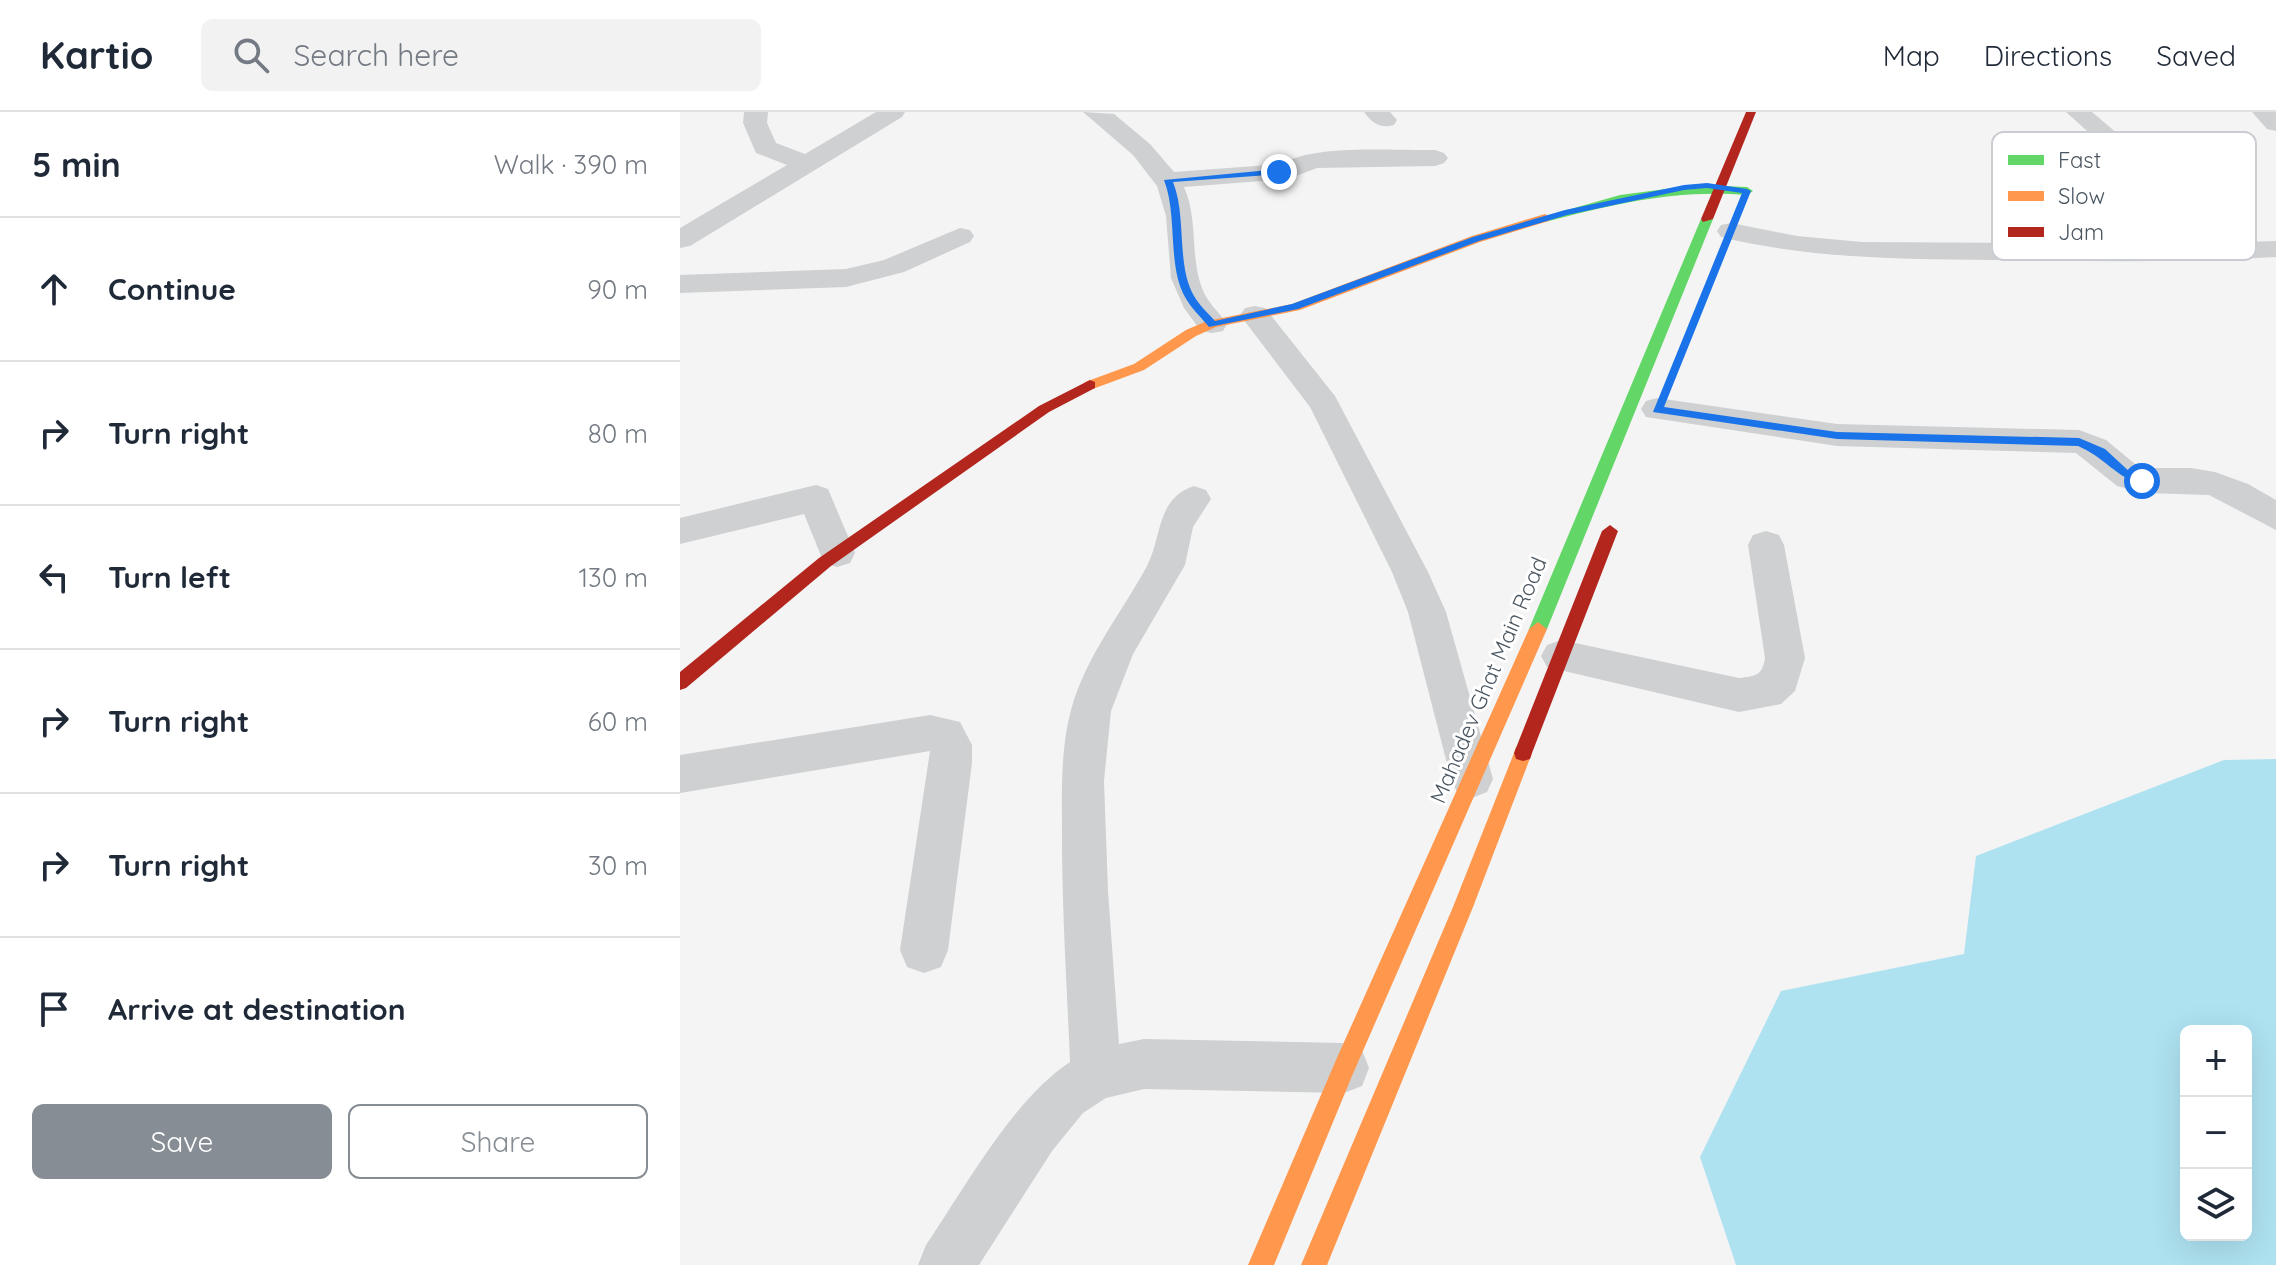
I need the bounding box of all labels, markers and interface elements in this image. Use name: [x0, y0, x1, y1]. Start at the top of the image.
search box: [201, 19, 761, 91]
text: Kartio: [40, 31, 153, 79]
icon: search: [229, 33, 273, 77]
text: Search here: [293, 36, 459, 74]
text: Map: [1883, 38, 1940, 73]
text: Directions: [1984, 38, 2112, 73]
text: Saved: [2156, 38, 2236, 73]
legend: [1992, 132, 2256, 260]
text: 5 min: [32, 143, 121, 186]
text: Fast: [2058, 146, 2101, 174]
text: Walk · 390 m: [494, 148, 648, 181]
route end: [1261, 154, 1297, 190]
text: Slow: [2058, 182, 2105, 210]
text: Jam: [2058, 218, 2104, 246]
icon: ahead: [32, 267, 76, 311]
text: Continue: [108, 270, 236, 308]
text: 90 m: [587, 273, 648, 306]
icon: right: [32, 411, 76, 455]
text: Turn right: [108, 414, 249, 452]
text: 80 m: [588, 417, 648, 450]
route start: [2124, 463, 2160, 499]
street label: Mahadev Ghat Main Road: [1423, 553, 1553, 807]
icon: left: [32, 555, 76, 599]
text: Turn left: [108, 558, 231, 596]
text: 130 m: [578, 561, 648, 594]
icon: right: [32, 699, 76, 743]
text: Turn right: [108, 702, 249, 740]
text: 60 m: [588, 705, 648, 738]
icon: right: [32, 843, 76, 887]
text: Turn right: [108, 846, 249, 884]
text: 30 m: [588, 849, 648, 882]
icon: arrive: [32, 987, 76, 1031]
text: Arrive at destination: [108, 990, 406, 1028]
map controls: [2180, 1025, 2252, 1241]
button: +: [2180, 1025, 2252, 1097]
button: −: [2180, 1097, 2252, 1169]
button: Save: [32, 1104, 332, 1179]
button: Share: [348, 1104, 648, 1179]
button: layers: [2180, 1169, 2252, 1241]

